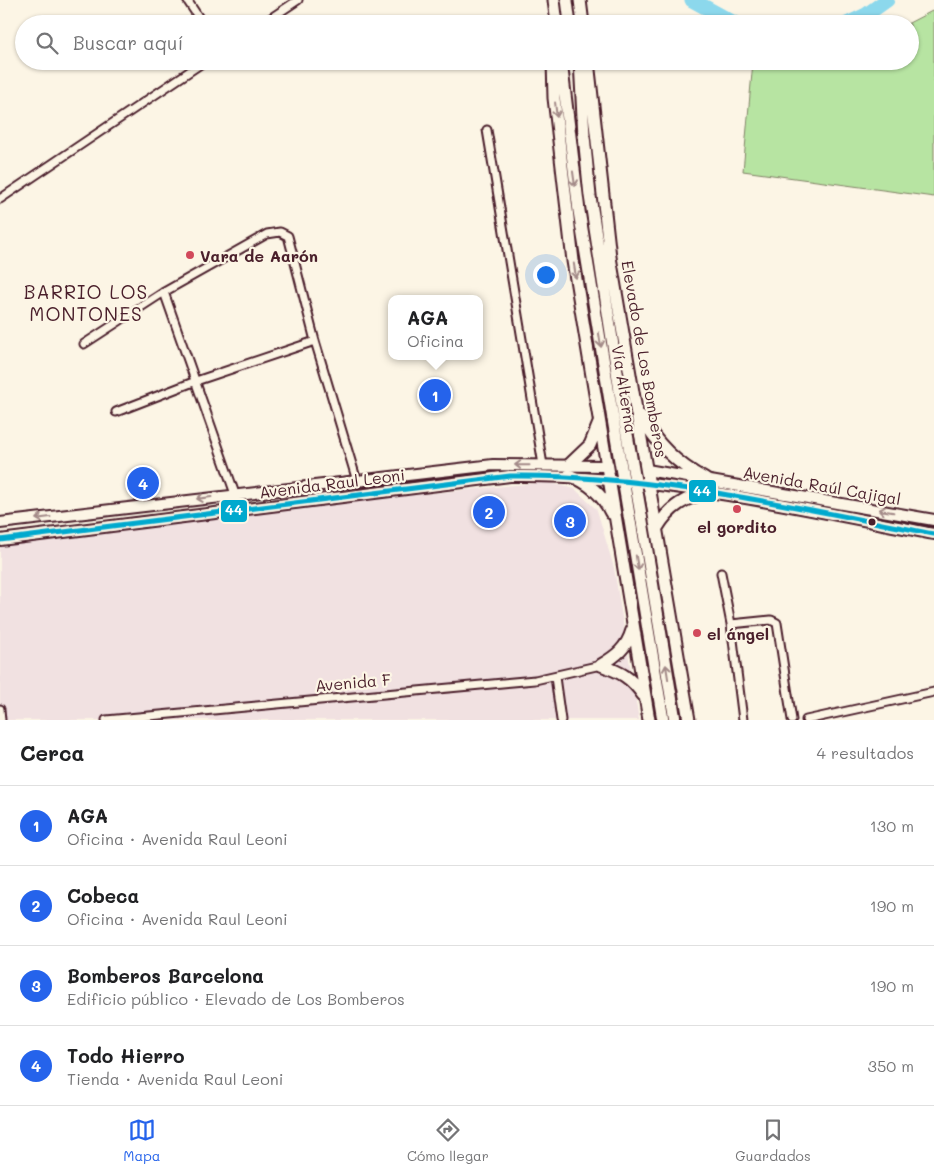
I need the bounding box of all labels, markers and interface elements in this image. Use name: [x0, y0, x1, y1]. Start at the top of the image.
search box: [15, 15, 919, 70]
icon: search: [33, 29, 61, 57]
text: Buscar aquí: [73, 30, 183, 55]
one-way arrow: [551, 102, 561, 118]
one-way arrow: [570, 171, 580, 187]
place label: Vara de Aarón: [200, 245, 318, 266]
marker: Vara de Aarón: [184, 249, 196, 261]
street label: Elevado de Los Bomberos: [617, 259, 673, 459]
your location: [533, 262, 559, 288]
one-way arrow: [570, 263, 580, 279]
district label: BARRIO LOS MONTONES: [24, 279, 148, 326]
popup: [388, 295, 483, 360]
text: AGA: [407, 305, 448, 330]
text: Oficina: [407, 330, 464, 351]
one-way arrow: [596, 331, 606, 347]
street label: Vía Alterna: [608, 343, 642, 435]
pin: 1: [419, 376, 451, 414]
one-way arrow: [514, 460, 530, 470]
street label: Avenida Raúl Cajigal: [741, 461, 903, 509]
pin: 4: [127, 464, 159, 502]
street label: Avenida Raul Leoni: [258, 464, 406, 502]
line badge: 44: [688, 479, 717, 503]
text: 44: [693, 481, 711, 500]
one-way arrow: [196, 493, 212, 503]
pin: 2: [473, 493, 505, 531]
line badge: 44: [220, 499, 248, 523]
text: 44: [225, 500, 243, 519]
pin: 3: [554, 502, 586, 540]
marker: el gordito: [731, 503, 743, 515]
one-way arrow: [878, 506, 894, 516]
one-way arrow: [35, 513, 51, 523]
place label: el gordito: [697, 516, 777, 537]
unlabelled marker: [867, 517, 877, 527]
one-way arrow: [633, 555, 643, 571]
place label: el ángel: [707, 623, 769, 644]
marker: el ángel: [691, 627, 703, 639]
one-way arrow: [662, 664, 672, 680]
street label: Avenida F: [314, 668, 392, 696]
text: Cerca: [20, 739, 85, 766]
text: 4 resultados: [817, 742, 914, 763]
text: AGA: [67, 803, 108, 828]
text: 1: [32, 815, 40, 836]
text: 130 m: [870, 815, 914, 836]
text: Oficina · Avenida Raul Leoni: [67, 828, 288, 849]
text: Cobeca: [67, 883, 139, 908]
text: 2: [32, 895, 40, 916]
text: 190 m: [870, 895, 914, 916]
text: Oficina · Avenida Raul Leoni: [67, 908, 288, 929]
text: Bomberos Barcelona: [67, 963, 264, 988]
text: 3: [31, 975, 41, 996]
text: 190 m: [870, 975, 914, 996]
text: Edificio público · Elevado de Los Bomberos: [67, 988, 405, 1009]
text: Todo Hierro: [67, 1043, 185, 1068]
text: 4: [31, 1055, 41, 1076]
text: 350 m: [868, 1055, 914, 1076]
text: Tienda · Avenida Raul Leoni: [67, 1068, 283, 1089]
tab: Mapa: [123, 1116, 161, 1165]
tab: Cómo llegar: [407, 1116, 489, 1165]
tab: Guardados: [735, 1116, 811, 1165]

